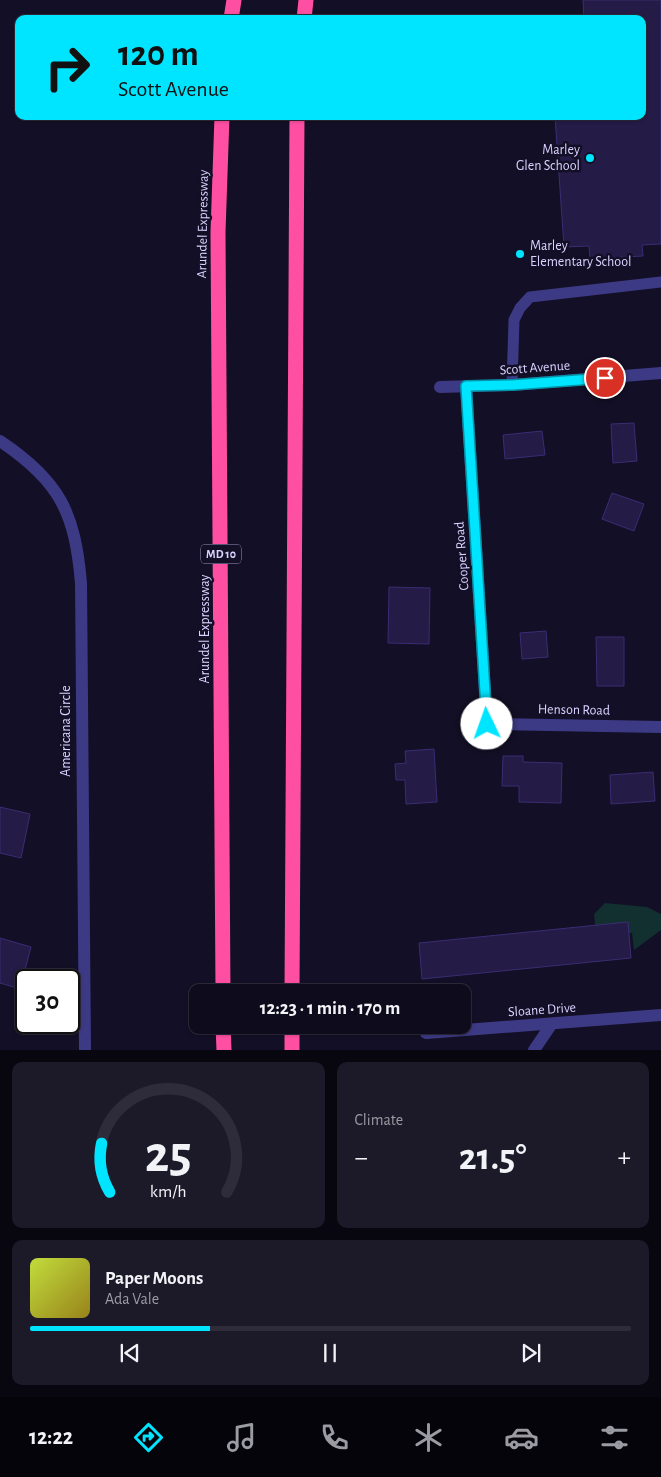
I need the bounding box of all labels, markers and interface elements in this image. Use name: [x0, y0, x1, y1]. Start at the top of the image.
icon: right: [35, 35, 100, 100]
text: 120 m: [118, 37, 199, 72]
text: Scott Avenue: [118, 78, 229, 100]
place label: Marley Glen School: [516, 143, 580, 173]
marker: Marley Glen School: [584, 152, 596, 164]
street label: Arundel Expressway: [195, 169, 211, 279]
place label: Marley Elementary School: [530, 239, 632, 269]
marker: Marley Elementary School: [514, 248, 526, 260]
pin: [584, 357, 626, 399]
street label: Scott Avenue: [499, 359, 571, 377]
icon: arrive: [591, 364, 619, 392]
street label: Cooper Road: [453, 521, 471, 591]
road number: MD 10: [201, 544, 241, 564]
street label: Arundel Expressway: [198, 575, 212, 683]
street label: Americana Circle: [59, 685, 73, 777]
position arrow: [460, 697, 512, 749]
street label: Henson Road: [538, 702, 610, 718]
speed limit sign: 30: [15, 969, 80, 1034]
text: 12:23 · 1 min · 170 m: [260, 999, 400, 1018]
street label: Sloane Drive: [507, 1001, 577, 1019]
text: Climate: [355, 1112, 403, 1128]
text: 25: [145, 1129, 192, 1181]
text: 21.5°: [459, 1139, 527, 1177]
text: −: [355, 1144, 368, 1172]
text: +: [618, 1144, 631, 1172]
text: km/h: [150, 1183, 187, 1201]
text: Paper Moons: [105, 1269, 203, 1288]
text: Ada Vale: [105, 1291, 159, 1307]
icon: previous: [116, 1339, 144, 1367]
icon: pause: [316, 1339, 344, 1367]
icon: next: [517, 1339, 545, 1367]
icon: directions: [131, 1420, 166, 1455]
icon: music: [224, 1420, 259, 1455]
icon: phone: [317, 1420, 352, 1455]
icon: climate: [411, 1420, 446, 1455]
icon: car: [504, 1420, 539, 1455]
icon: filters: [597, 1420, 632, 1455]
text: 12:22: [29, 1426, 73, 1448]

